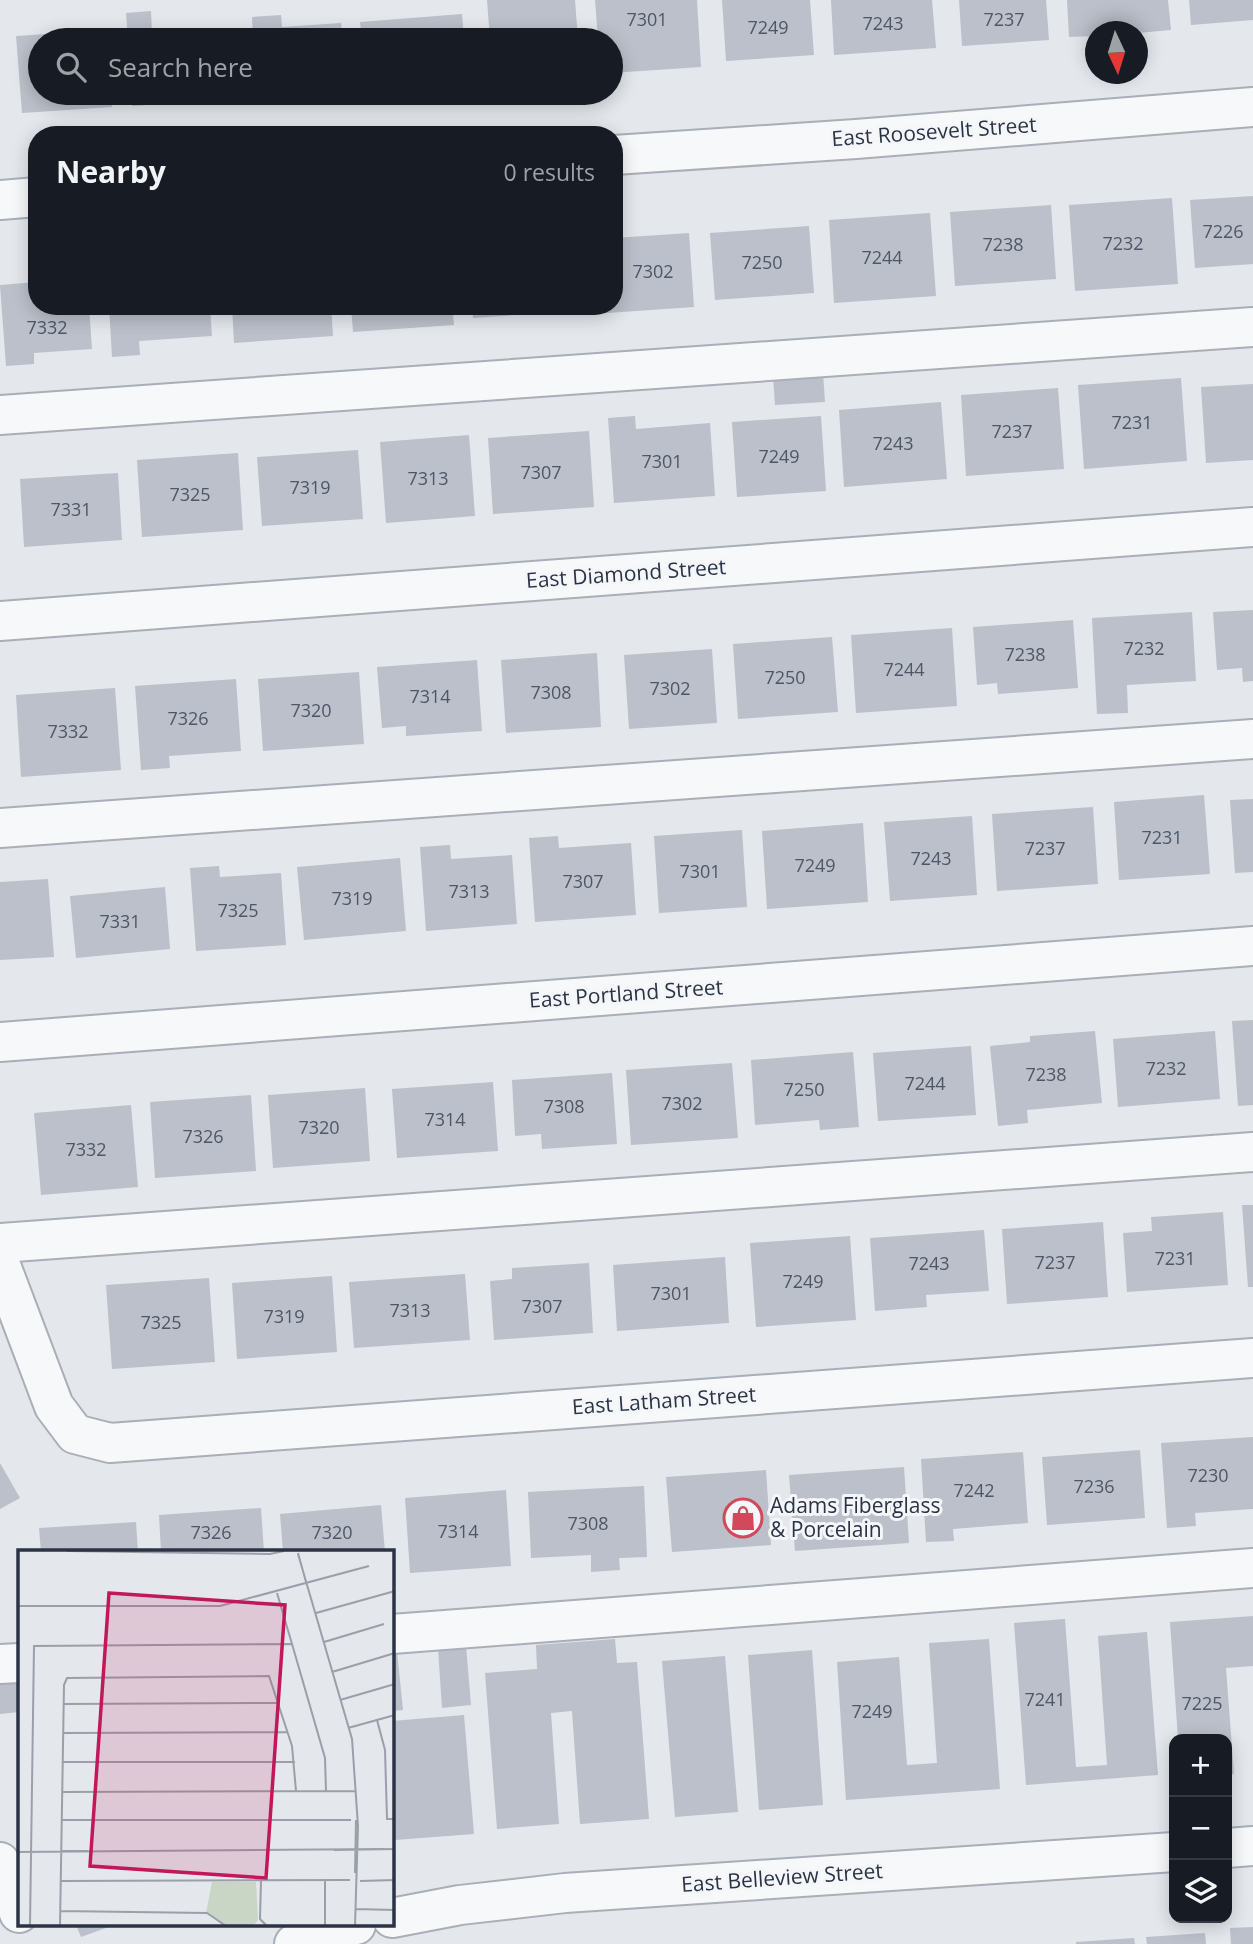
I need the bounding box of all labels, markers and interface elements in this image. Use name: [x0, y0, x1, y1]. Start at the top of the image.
house number: 7301: [626, 7, 668, 31]
house number: 7237: [983, 7, 1025, 31]
house number: 7243: [862, 11, 904, 35]
house number: 7249: [747, 15, 789, 39]
north arrow: [1085, 21, 1148, 84]
search box: [28, 28, 623, 105]
icon: search: [52, 48, 90, 86]
text: Search here: [108, 49, 253, 85]
street label: East Roosevelt Street: [830, 110, 1037, 152]
text: Nearby: [56, 151, 166, 192]
text: 0 results: [504, 156, 595, 188]
house number: 7226: [1202, 219, 1244, 243]
house number: 7232: [1102, 231, 1144, 255]
house number: 7238: [982, 232, 1024, 256]
house number: 7244: [861, 245, 903, 269]
house number: 7250: [741, 250, 783, 274]
house number: 7302: [632, 259, 674, 283]
house number: 7332: [26, 315, 68, 339]
house number: 7231: [1111, 410, 1153, 434]
house number: 7237: [991, 419, 1033, 443]
house number: 7243: [872, 431, 914, 455]
house number: 7249: [758, 444, 800, 468]
house number: 7301: [641, 449, 683, 473]
house number: 7307: [520, 460, 562, 484]
house number: 7313: [407, 466, 449, 490]
house number: 7319: [289, 475, 331, 499]
house number: 7325: [169, 482, 211, 506]
house number: 7331: [50, 497, 92, 521]
street label: East Diamond Street: [525, 552, 727, 594]
house number: 7232: [1123, 636, 1165, 660]
house number: 7238: [1004, 642, 1046, 666]
house number: 7244: [883, 657, 925, 681]
house number: 7250: [764, 665, 806, 689]
house number: 7302: [649, 676, 691, 700]
house number: 7308: [530, 680, 572, 704]
house number: 7314: [409, 684, 451, 708]
house number: 7320: [290, 698, 332, 722]
house number: 7326: [167, 706, 209, 730]
house number: 7332: [47, 719, 89, 743]
house number: 7231: [1141, 825, 1183, 849]
house number: 7237: [1024, 836, 1066, 860]
house number: 7243: [910, 846, 952, 870]
house number: 7249: [794, 853, 836, 877]
house number: 7301: [679, 859, 721, 883]
house number: 7307: [562, 869, 604, 893]
house number: 7313: [448, 879, 490, 903]
house number: 7319: [331, 886, 373, 910]
house number: 7325: [217, 898, 259, 922]
house number: 7331: [99, 909, 141, 933]
street label: East Portland Street: [528, 972, 724, 1014]
house number: 7232: [1145, 1056, 1187, 1080]
house number: 7238: [1025, 1062, 1067, 1086]
house number: 7244: [904, 1071, 946, 1095]
house number: 7250: [783, 1077, 825, 1101]
house number: 7302: [661, 1091, 703, 1115]
house number: 7308: [543, 1094, 585, 1118]
house number: 7314: [424, 1107, 466, 1131]
house number: 7320: [298, 1115, 340, 1139]
house number: 7326: [182, 1124, 224, 1148]
house number: 7332: [65, 1137, 107, 1161]
house number: 7231: [1154, 1246, 1196, 1270]
house number: 7237: [1034, 1250, 1076, 1274]
house number: 7243: [908, 1251, 950, 1275]
house number: 7249: [782, 1269, 824, 1293]
house number: 7301: [650, 1281, 692, 1305]
house number: 7307: [521, 1294, 563, 1318]
house number: 7313: [389, 1298, 431, 1322]
house number: 7319: [263, 1304, 305, 1328]
house number: 7325: [140, 1310, 182, 1334]
street label: East Latham Street: [571, 1380, 757, 1420]
house number: 7230: [1187, 1463, 1229, 1487]
house number: 7236: [1073, 1474, 1115, 1498]
house number: 7242: [953, 1478, 995, 1502]
place label: Adams Fiberglass & Porcelain: [770, 1491, 940, 1543]
shop icon: Adams Fiberglass & Porcelain: [722, 1497, 764, 1539]
house number: 7308: [567, 1511, 609, 1535]
house number: 7314: [437, 1519, 479, 1543]
house number: 7326: [190, 1520, 232, 1544]
house number: 7320: [311, 1520, 353, 1544]
inset map: [18, 1550, 394, 1926]
house number: 7241: [1024, 1687, 1066, 1711]
house number: 7225: [1181, 1691, 1223, 1715]
house number: 7249: [851, 1699, 893, 1723]
map controls: [1169, 1734, 1232, 1923]
button: +: [1169, 1734, 1232, 1797]
button: −: [1169, 1797, 1232, 1860]
street label: East Belleview Street: [680, 1856, 884, 1898]
button: layers: [1169, 1860, 1232, 1923]

